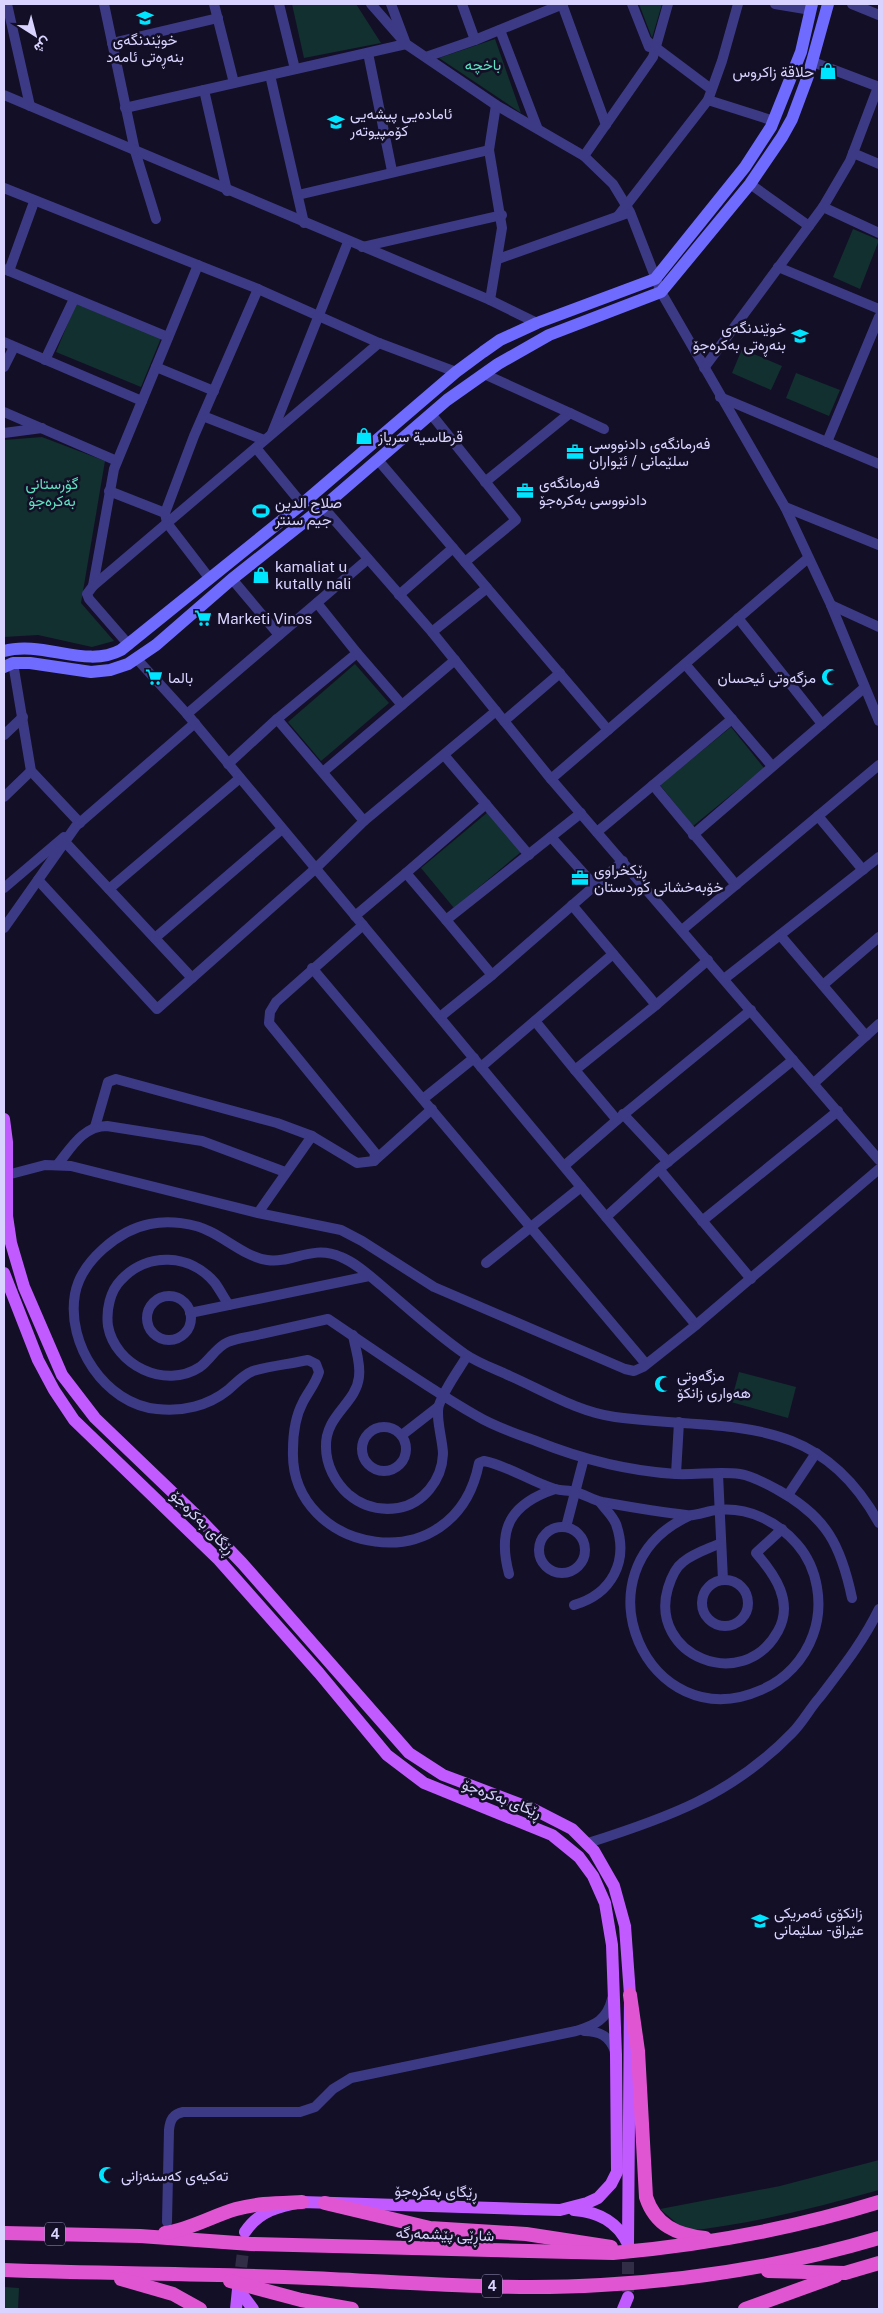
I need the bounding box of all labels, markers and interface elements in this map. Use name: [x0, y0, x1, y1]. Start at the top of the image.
school or university icon: خوێندنگەی بنەڕەتی ئامەد: [135, 8, 155, 28]
north arrow: [10, 10, 60, 60]
place label: خوێندنگەی بنەڕەتی ئامەد: [106, 31, 184, 69]
text: ش: [30, 33, 54, 57]
park label: باخچە: [465, 56, 501, 75]
shop icon: حلاقة زاکروس: [818, 61, 838, 81]
place label: حلاقة زاکروس: [732, 63, 814, 82]
place label: ئامادەیی پیشەیی کۆمپیوتەر: [349, 105, 452, 141]
school or university icon: ئامادەیی پیشەیی کۆمپیوتەر: [326, 112, 346, 132]
place label: خوێندنگەی بنەڕەتی بەکرەجۆ: [693, 319, 786, 357]
school or university icon: خوێندنگەی بنەڕەتی بەکرەجۆ: [790, 326, 810, 346]
shop icon: قرطاسية سرياز: [354, 426, 374, 446]
place label: قرطاسية سرياز: [377, 428, 463, 446]
place label: فەرمانگەی دادنووسی سلێمانی / ئێواران: [589, 435, 711, 471]
office icon: فەرمانگەی دادنووسی سلێمانی / ئێواران: [565, 442, 585, 462]
place label: فەرمانگەی دادنووسی بەکرەجۆ: [539, 474, 647, 510]
park label: گۆڕستانی بەکرەجۆ: [26, 475, 79, 510]
office icon: فەرمانگەی دادنووسی بەکرەجۆ: [515, 481, 535, 501]
place label: صلاح الدين جيم سنتر: [274, 494, 342, 530]
sports icon: صلاح الدين جيم سنتر: [251, 501, 271, 521]
place label: kamaliat u kutally nali: [275, 558, 351, 592]
shop icon: kamaliat u kutally nali: [251, 565, 271, 585]
supermarket icon: Marketi Vinos: [193, 608, 213, 628]
place label: Marketi Vinos: [217, 610, 312, 627]
supermarket icon: بالما: [144, 667, 164, 687]
mosque icon: مزگەوتی ئیحسان: [820, 667, 840, 687]
place label: بالما: [168, 669, 193, 687]
place label: مزگەوتی ئیحسان: [718, 669, 816, 688]
place label: ڕێکخراوی خۆبەخشانی کوردستان: [594, 861, 723, 897]
office icon: ڕێکخراوی خۆبەخشانی کوردستان: [570, 868, 590, 888]
place label: مزگەوتی هەواری زانکۆ: [677, 1367, 751, 1403]
mosque icon: مزگەوتی هەواری زانکۆ: [653, 1374, 673, 1394]
street label: ڕێگای بەکرەجۆ: [165, 1487, 238, 1560]
street label: ڕێگای بەکرەجۆ: [459, 1775, 544, 1825]
place label: زانکۆی ئەمریکی عێراق - سلێمانی: [774, 1904, 864, 1940]
school or university icon: زانکۆی ئەمریکی عێراق - سلێمانی: [750, 1911, 770, 1931]
mosque icon: تەکیەی کەسنەزانی: [97, 2165, 117, 2185]
place label: تەکیەی کەسنەزانی: [121, 2167, 229, 2186]
street label: ڕێگای بەکرەجۆ: [394, 2182, 478, 2204]
road number: 4: [45, 2222, 65, 2246]
street label: شاڕێی پێشمەرگە: [395, 2224, 495, 2248]
road number: 4: [482, 2274, 502, 2298]

